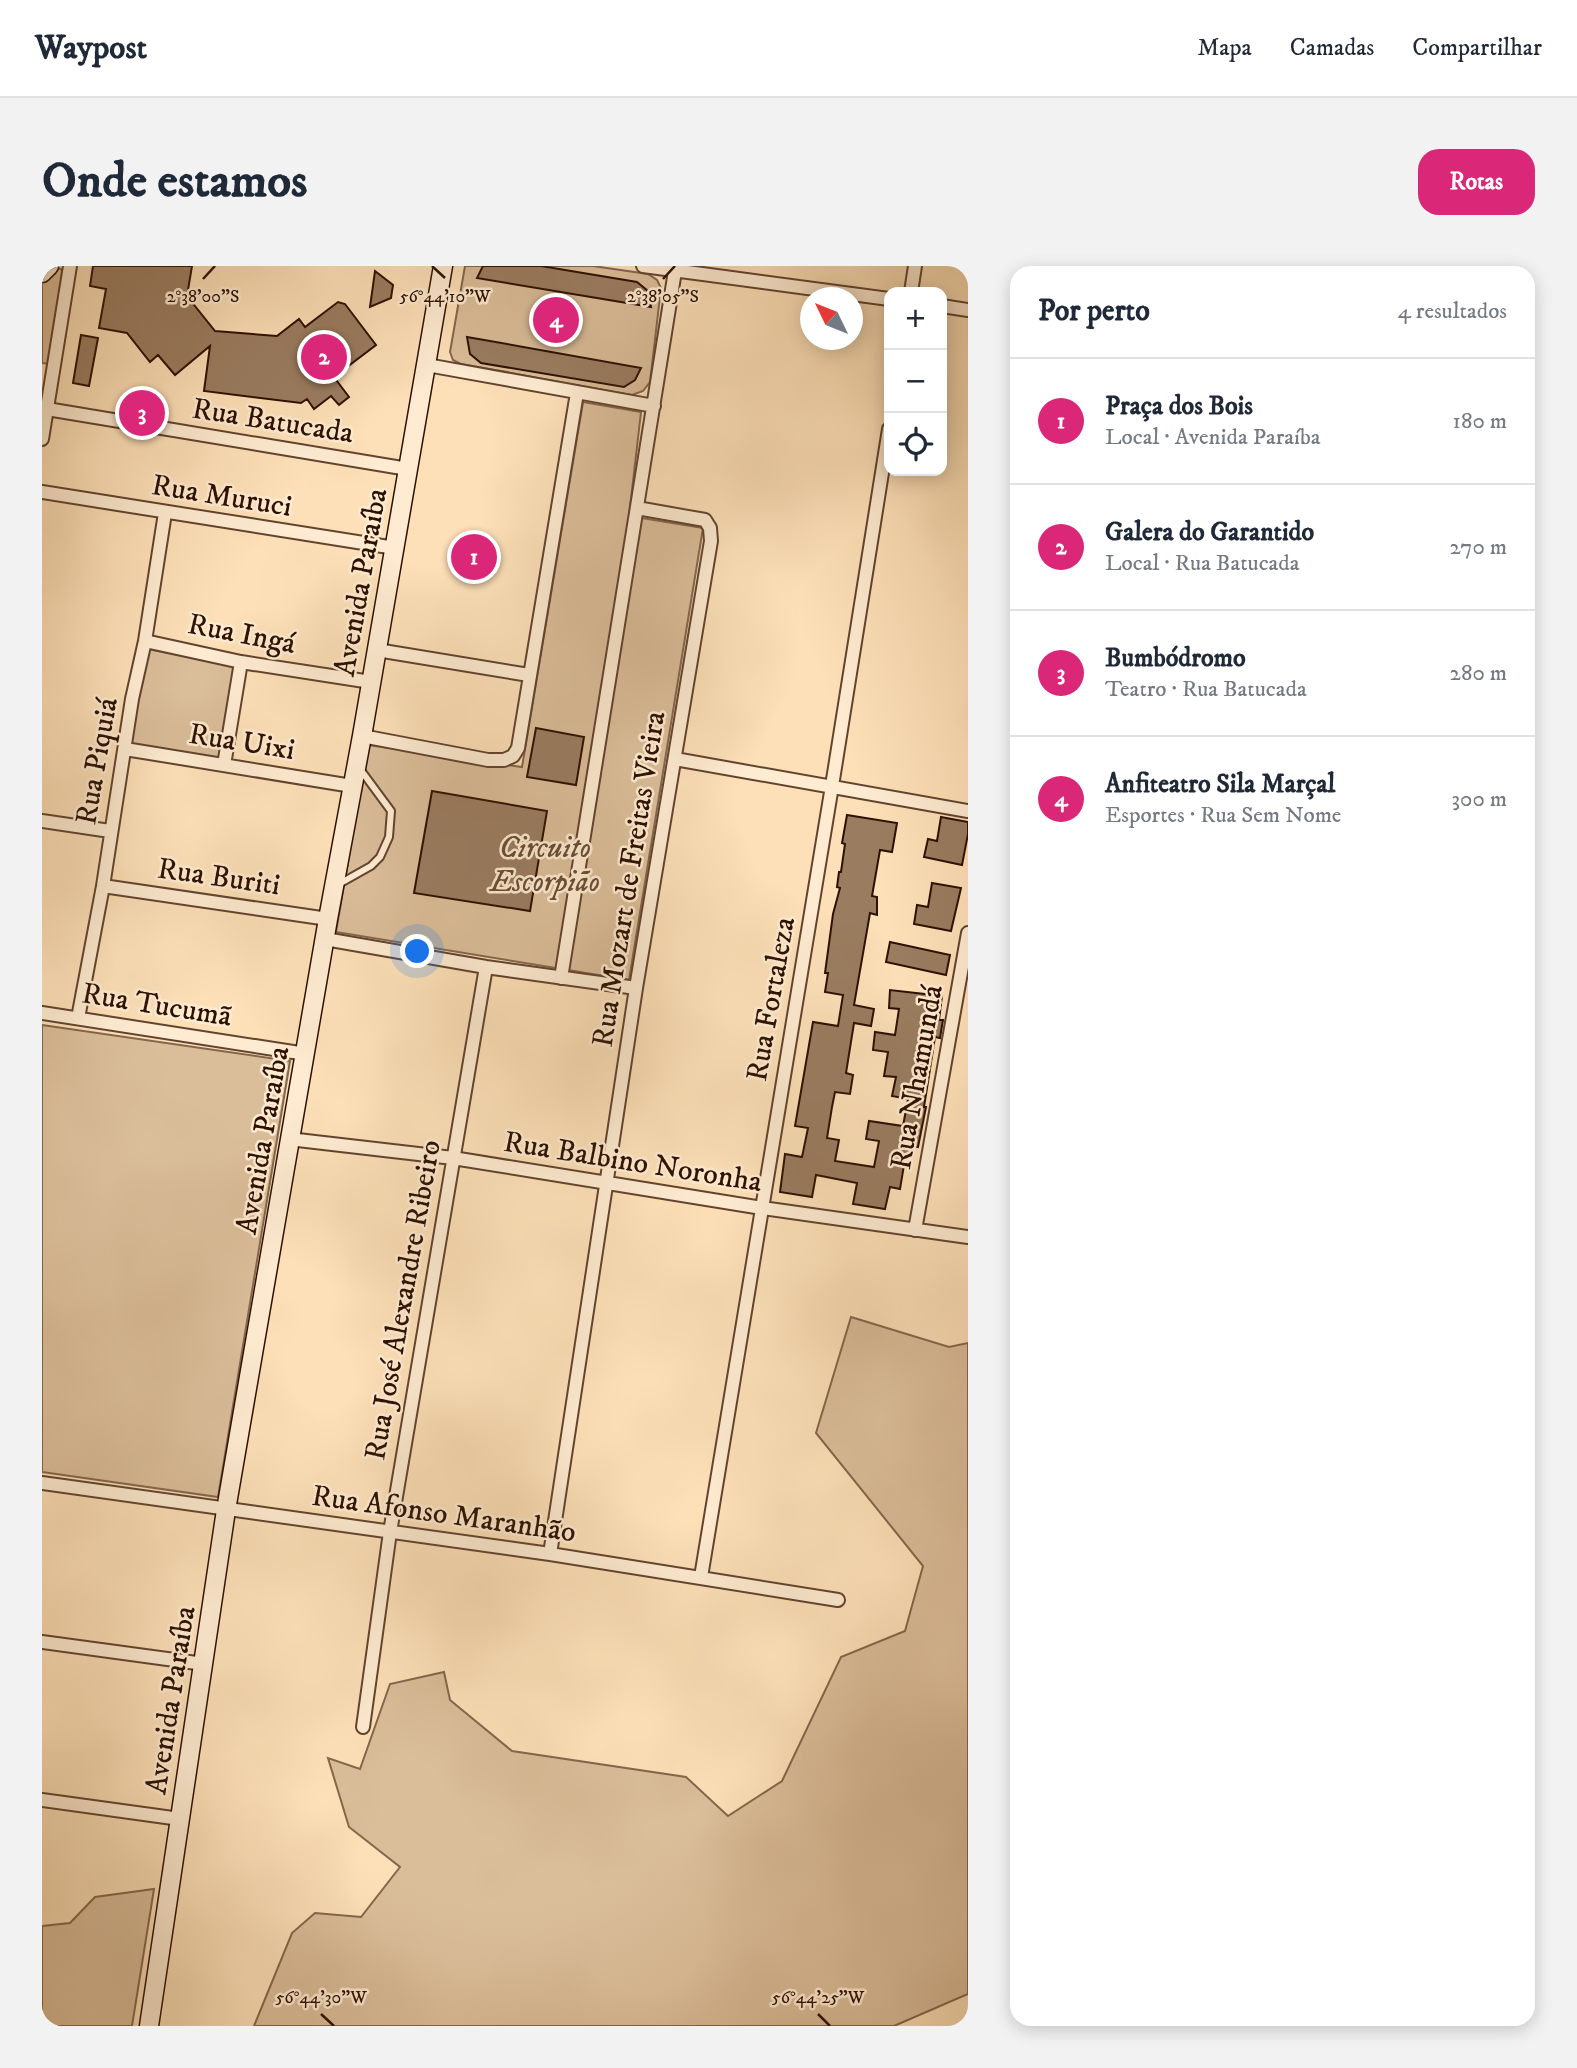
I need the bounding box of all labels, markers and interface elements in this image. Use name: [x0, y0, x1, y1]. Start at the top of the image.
text: Waypost: [35, 28, 147, 69]
text: Mapa: [1197, 33, 1252, 63]
text: Camadas: [1290, 33, 1374, 63]
text: Compartilhar: [1412, 33, 1542, 63]
button: Rotas: [1418, 149, 1535, 215]
text: Onde estamos: [42, 151, 307, 213]
text: 2°38'00"S: [167, 286, 239, 308]
text: 56°44'10"W: [399, 286, 491, 308]
text: 2°38'05"S: [627, 286, 699, 308]
north arrow: [800, 287, 863, 350]
map controls: [884, 287, 947, 476]
button: +: [884, 287, 947, 350]
text: Por perto: [1038, 293, 1150, 330]
pin: 4: [533, 294, 579, 346]
text: 4 resultados: [1398, 297, 1507, 326]
pin: 2: [301, 331, 347, 383]
button: −: [884, 350, 947, 413]
pin: 3: [119, 387, 165, 439]
street label: Rua Batucada: [189, 390, 356, 453]
text: Praça dos Bois: [1105, 390, 1253, 423]
text: 1: [1057, 407, 1065, 436]
text: 180 m: [1452, 407, 1507, 436]
button: locate: [884, 413, 947, 476]
text: Local · Avenida Paraíba: [1105, 423, 1321, 452]
street label: Rua Muruci: [149, 467, 294, 526]
street label: Avenida Paraíba: [327, 485, 396, 679]
text: Galera do Garantido: [1105, 516, 1314, 549]
pin: 1: [451, 531, 497, 583]
text: 2: [1055, 533, 1067, 562]
text: 270 m: [1450, 533, 1507, 562]
text: Local · Rua Batucada: [1105, 549, 1300, 578]
street label: Rua Ingá: [185, 606, 299, 663]
text: Bumbódromo: [1105, 642, 1246, 675]
text: 3: [1057, 659, 1065, 688]
text: 280 m: [1450, 659, 1507, 688]
text: Teatro · Rua Batucada: [1105, 675, 1307, 704]
street label: Rua Piquiá: [68, 694, 127, 828]
street label: Rua Mozart de Freitas Vieira: [585, 708, 674, 1050]
street label: Rua Uixi: [186, 716, 297, 769]
text: Anfiteatro Sila Marçal: [1105, 768, 1335, 801]
text: 4: [1054, 785, 1068, 814]
text: 300 m: [1451, 785, 1507, 814]
text: Esportes · Rua Sem Nome: [1105, 801, 1341, 830]
park label: Circuito Escorpião: [488, 830, 600, 901]
street label: Rua Buriti: [155, 851, 282, 904]
street label: Rua Fortaleza: [739, 914, 804, 1084]
your location: [400, 934, 434, 968]
street label: Rua Tucumã: [79, 975, 235, 1036]
street label: Rua Nhamundá: [883, 982, 952, 1173]
street label: Avenida Paraíba: [229, 1043, 298, 1237]
street label: Rua Balbino Noronha: [501, 1124, 765, 1201]
street label: Rua José Alexandre Ribeiro: [357, 1137, 450, 1463]
street label: Rua Afonso Maranhão: [309, 1478, 578, 1551]
street label: Avenida Paraíba: [138, 1603, 205, 1797]
text: 56°44'30"W: [275, 1987, 367, 2009]
text: 56°44'25"W: [772, 1987, 865, 2009]

